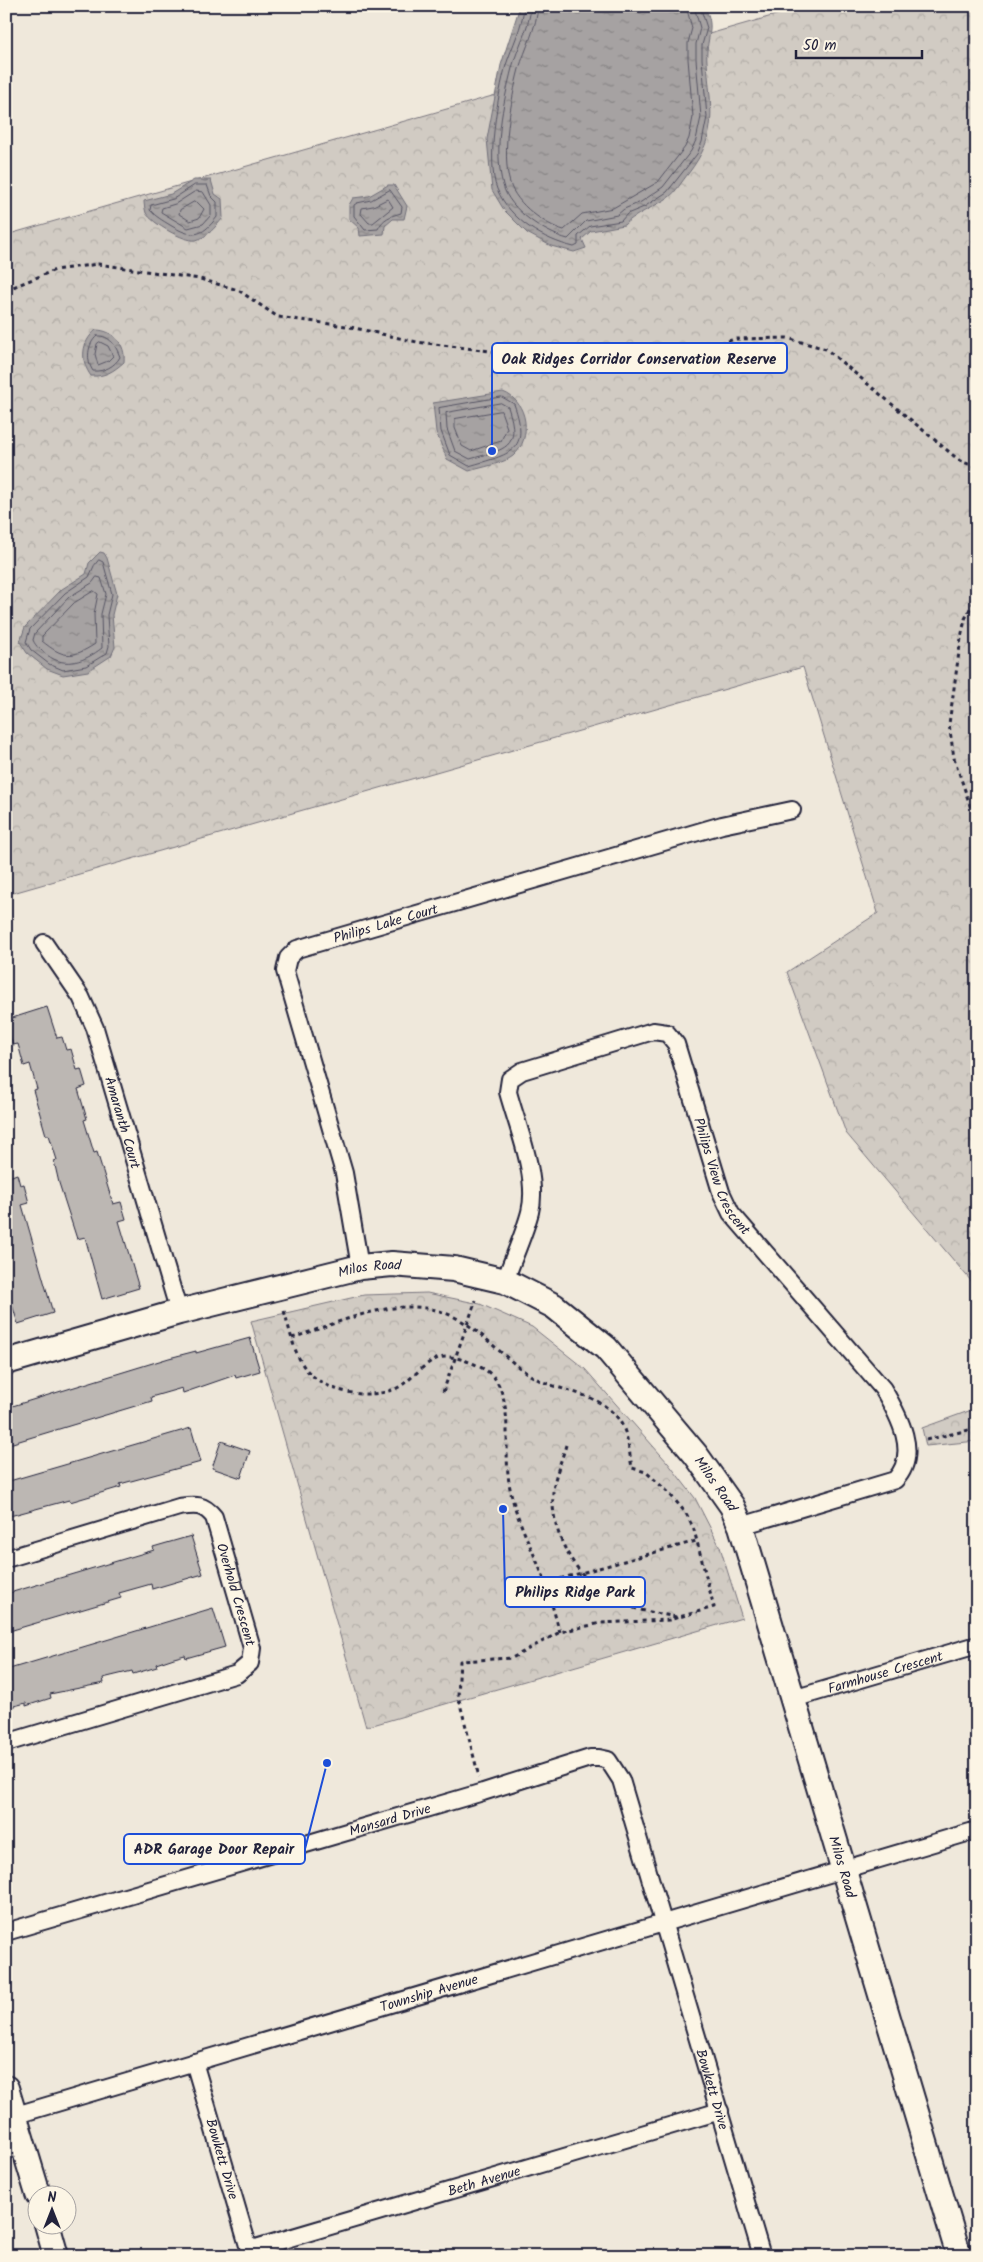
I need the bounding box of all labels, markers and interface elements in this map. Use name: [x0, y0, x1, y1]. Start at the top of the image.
scale bar: [796, 28, 922, 60]
text: 50 m: [803, 34, 837, 58]
callout: Oak Ridges Corridor Conservation Reserve: [492, 343, 787, 373]
text: Oak Ridges Corridor Conservation Reserve: [502, 348, 777, 372]
street label: Philips Lake Court: [331, 898, 441, 950]
street label: Amaranth Court: [98, 1074, 146, 1172]
street label: Philips View Crescent: [687, 1115, 756, 1241]
street label: Milos Road: [336, 1254, 403, 1284]
street label: Milos Road: [688, 1452, 743, 1516]
street label: Overhold Crescent: [210, 1540, 261, 1649]
callout: Philips Ridge Park: [505, 1577, 645, 1607]
text: Philips Ridge Park: [515, 1581, 635, 1605]
street label: Farmhouse Crescent: [825, 1645, 946, 1700]
street label: Mansard Drive: [347, 1798, 434, 1843]
street label: Milos Road: [822, 1833, 862, 1902]
callout: ADR Garage Door Repair: [124, 1834, 305, 1864]
text: ADR Garage Door Repair: [134, 1838, 295, 1862]
street label: Township Avenue: [377, 1968, 481, 2018]
street label: Bowkett Drive: [689, 2046, 734, 2133]
street label: Bowkett Drive: [199, 2116, 244, 2203]
street label: Beth Avenue: [445, 2160, 524, 2203]
north arrow: [28, 2184, 78, 2234]
text: N: [48, 2187, 57, 2209]

